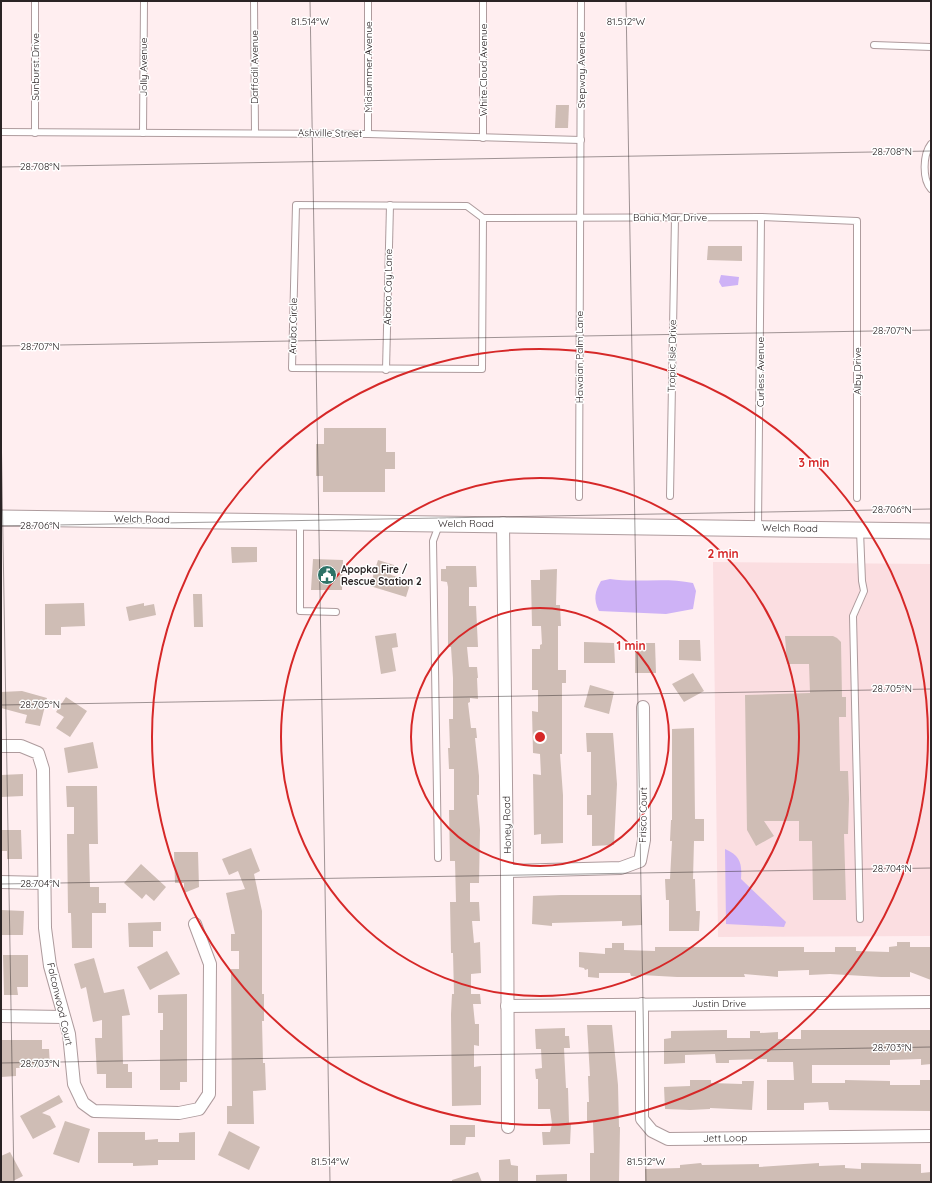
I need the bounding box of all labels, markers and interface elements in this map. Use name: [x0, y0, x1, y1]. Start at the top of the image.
text: 81.514°W: [291, 15, 329, 28]
text: 81.512°W: [607, 15, 646, 28]
street label: Midsummer Avenue: [362, 21, 375, 113]
street label: White Cloud Avenue: [477, 23, 490, 116]
street label: Daffodil Avenue: [248, 30, 261, 104]
street label: Stepway Avenue: [575, 31, 588, 108]
street label: Sunburst Drive: [29, 33, 42, 101]
street label: Jolly Avenue: [137, 37, 150, 96]
street label: Ashville Street: [298, 126, 363, 140]
text: 28.708°N: [872, 145, 912, 158]
text: 28.708°N: [20, 160, 60, 173]
street label: Bahia Mar Drive: [633, 211, 707, 224]
street label: Abaco Cay Lane: [381, 248, 395, 325]
street label: Aruba Circle: [286, 297, 300, 354]
street label: Hawaian Palm Lane: [573, 310, 586, 403]
street label: Tropic Isle Drive: [665, 319, 679, 393]
text: 28.707°N: [872, 324, 912, 337]
street label: Curless Avenue: [754, 337, 767, 407]
text: 28.707°N: [20, 340, 60, 353]
street label: Alby Drive: [851, 347, 864, 395]
text: 3 min: [799, 455, 829, 470]
text: 28.706°N: [872, 503, 912, 516]
street label: Welch Road: [114, 512, 170, 526]
street label: Welch Road: [438, 517, 494, 530]
text: 28.706°N: [20, 519, 60, 532]
street label: Welch Road: [762, 521, 818, 535]
text: 2 min: [707, 546, 739, 561]
place label: Apopka Fire / Rescue Station 2: [341, 563, 422, 588]
public building icon: Apopka Fire / Rescue Station 2: [316, 564, 338, 586]
text: 1 min: [616, 638, 646, 653]
text: 28.705°N: [872, 682, 912, 695]
text: 28.705°N: [20, 698, 60, 711]
centre of rings: [533, 730, 547, 744]
street label: Frisco Court: [636, 786, 650, 843]
street label: Honey Road: [500, 796, 514, 854]
text: 28.704°N: [872, 862, 912, 875]
text: 28.704°N: [20, 877, 60, 890]
street label: Falconwood Court: [44, 961, 76, 1047]
street label: Justin Drive: [692, 997, 746, 1010]
text: 28.703°N: [872, 1041, 912, 1054]
text: 28.703°N: [20, 1057, 60, 1070]
street label: Jett Loop: [703, 1131, 747, 1145]
text: 81.514°W: [311, 1155, 349, 1168]
text: 81.512°W: [627, 1155, 666, 1168]

